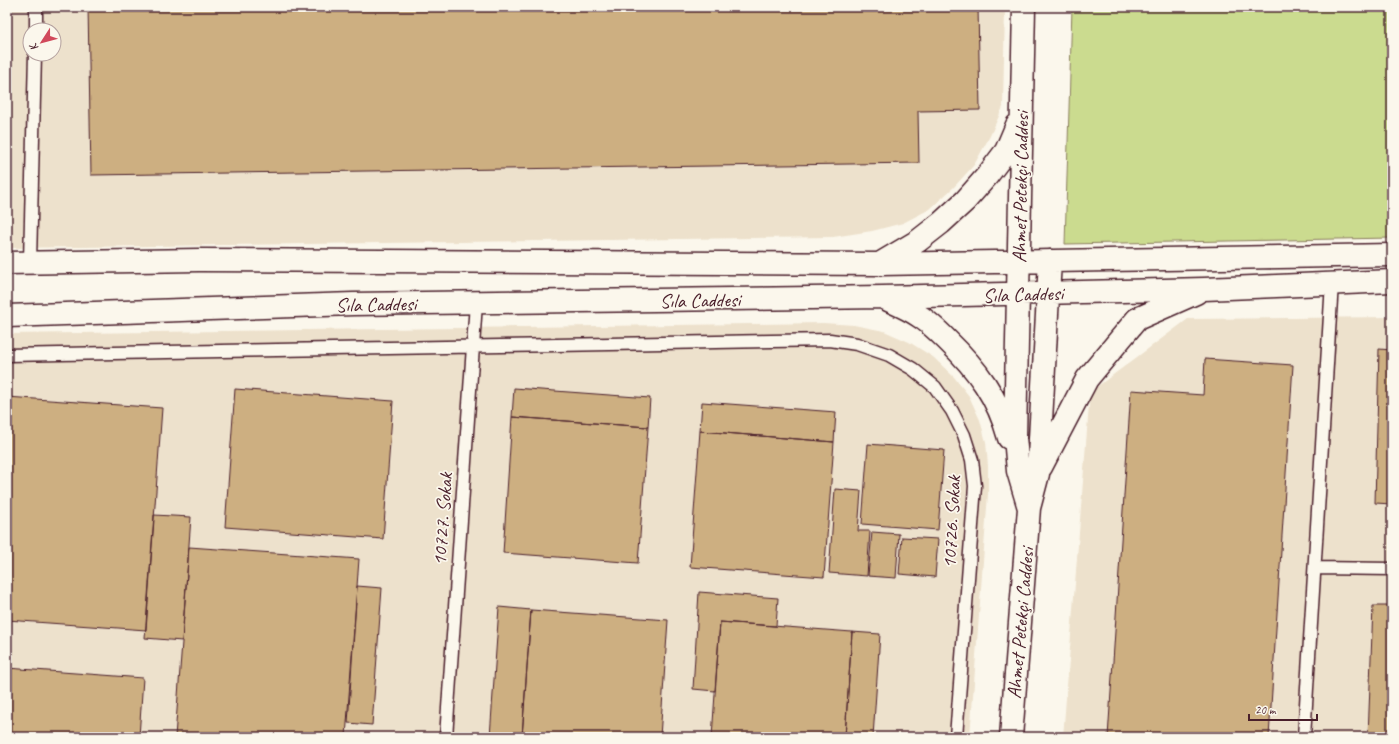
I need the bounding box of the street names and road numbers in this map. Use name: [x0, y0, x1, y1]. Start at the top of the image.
street label: Ahmet Petekçi Caddesi: [1007, 109, 1034, 263]
street label: Sıla Caddesi: [982, 281, 1066, 308]
street label: Sıla Caddesi: [659, 287, 743, 314]
street label: Sıla Caddesi: [335, 291, 419, 318]
street label: 10727. Sokak: [427, 470, 458, 566]
street label: 10726. Sokak: [937, 473, 967, 569]
street label: Ahmet Petekçi Caddesi: [1001, 544, 1040, 700]

